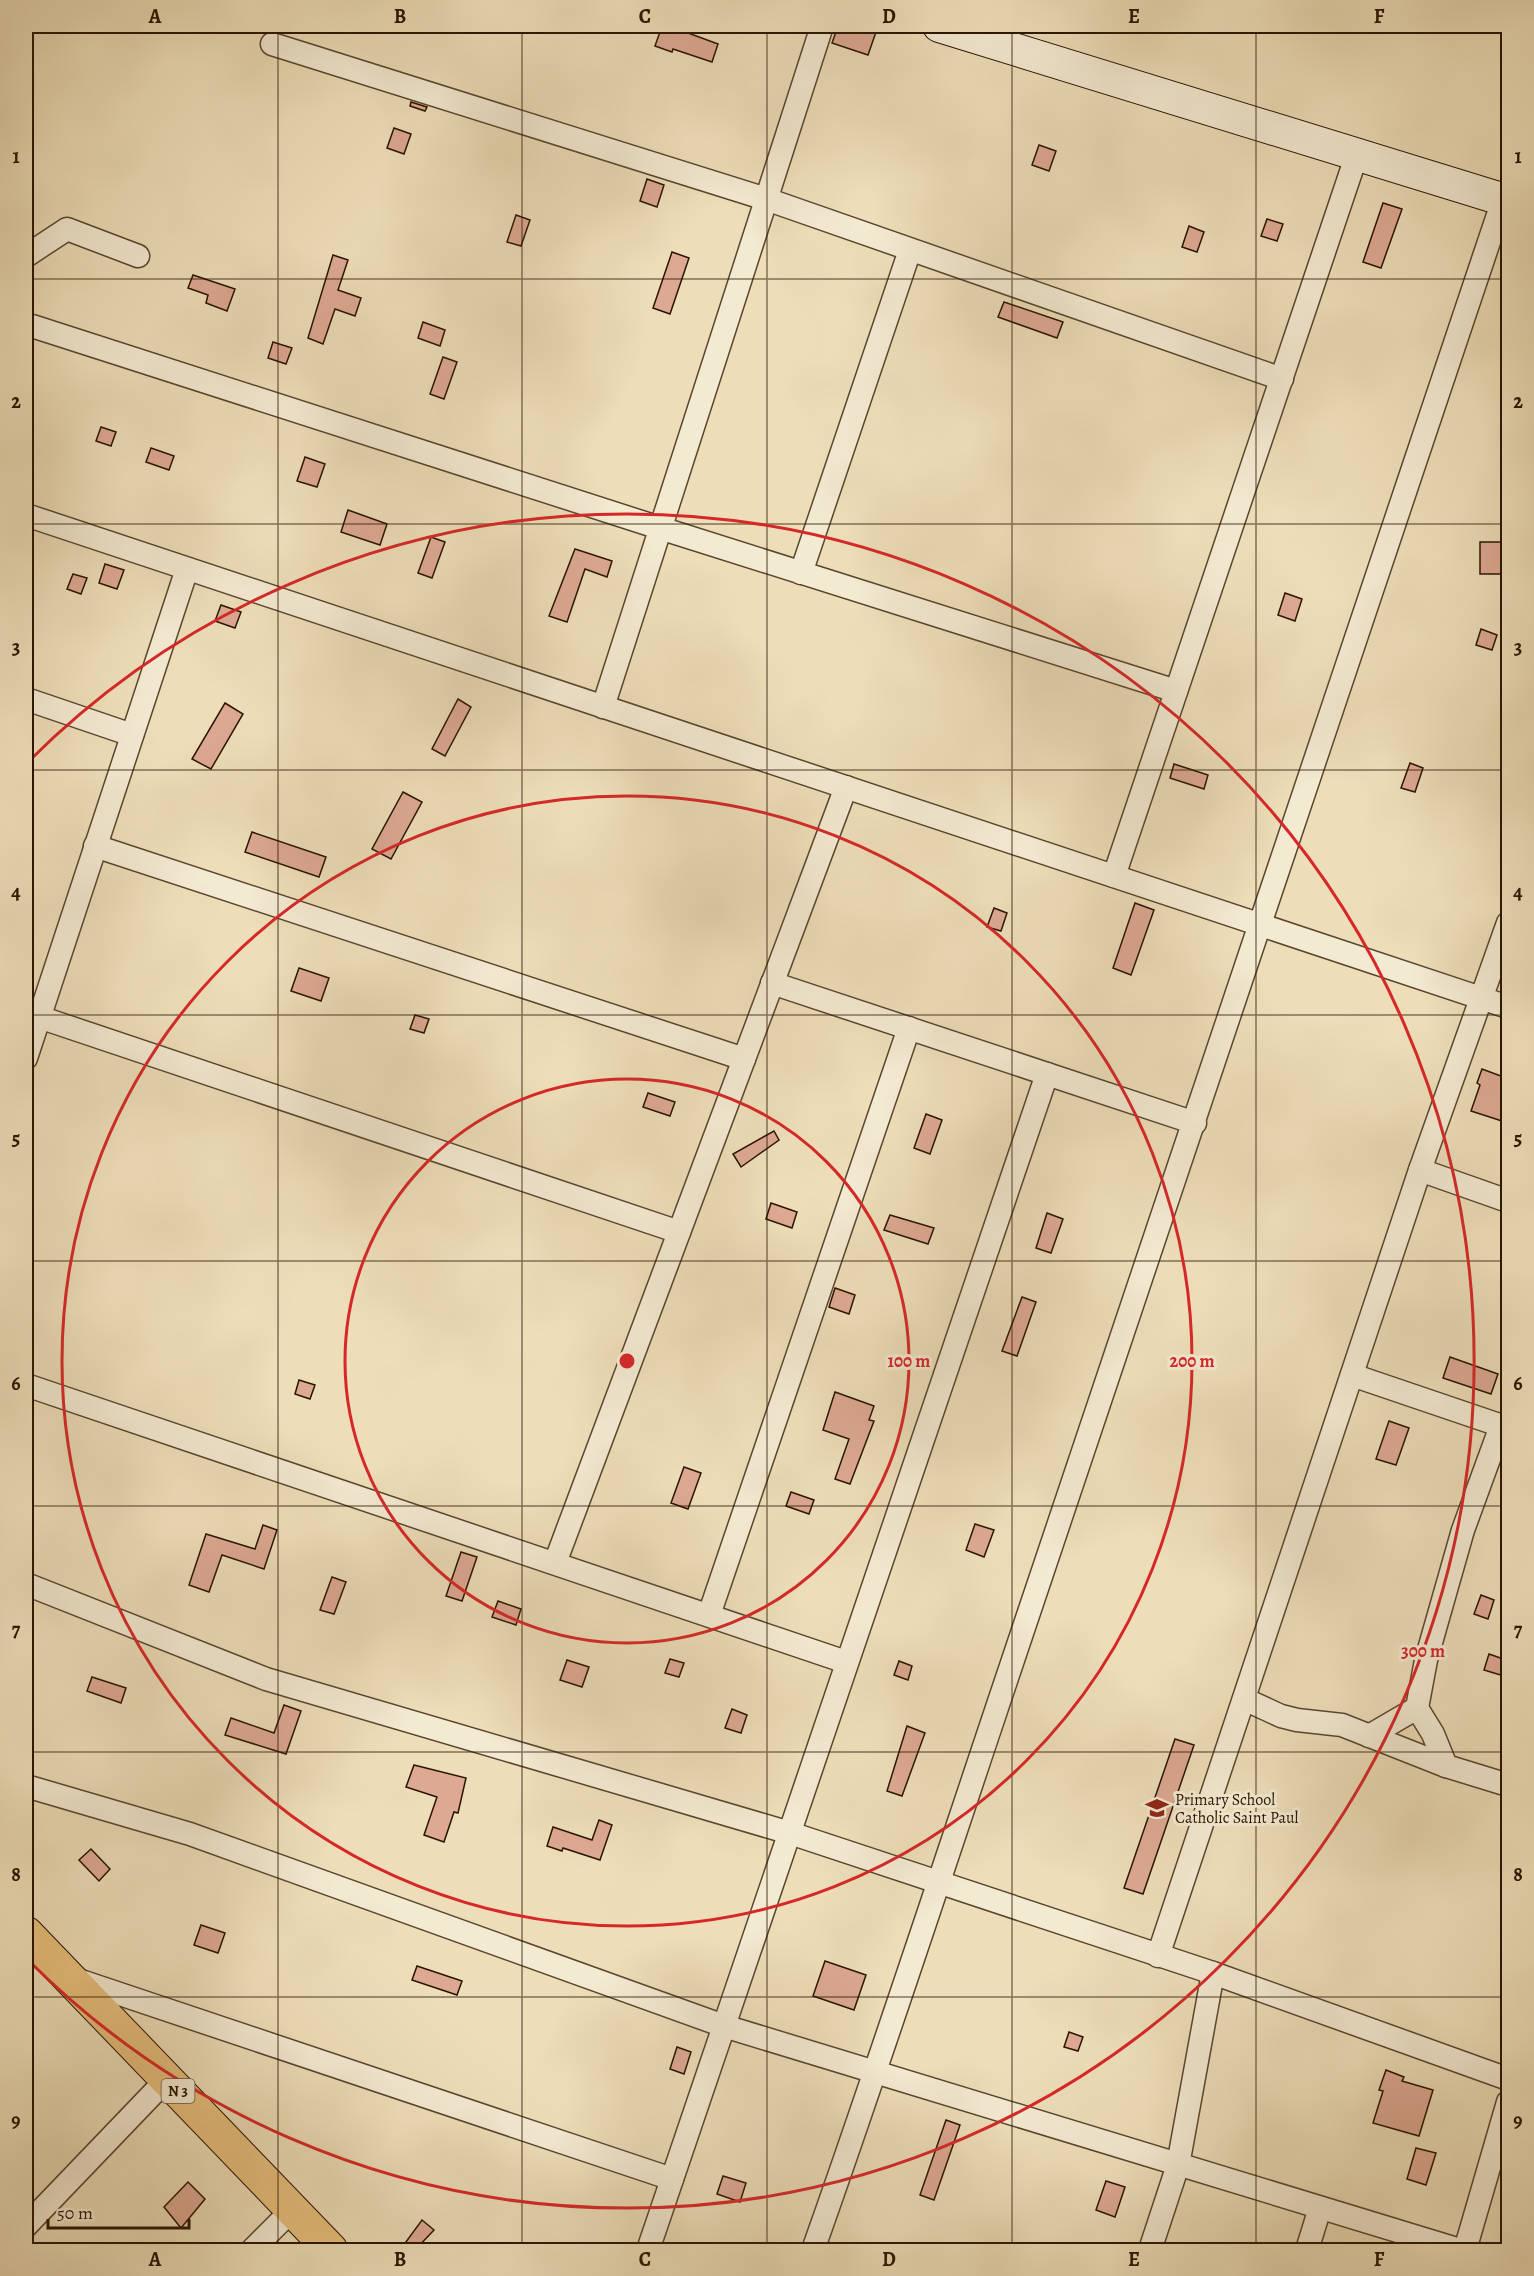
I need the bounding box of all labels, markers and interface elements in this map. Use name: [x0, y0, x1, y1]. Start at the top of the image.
text: A: [148, 3, 162, 30]
text: B: [394, 3, 406, 30]
text: C: [639, 3, 651, 30]
text: D: [882, 3, 896, 30]
text: E: [1128, 3, 1140, 30]
text: F: [1374, 3, 1385, 30]
text: 1: [12, 143, 20, 170]
text: 1: [1514, 143, 1522, 170]
text: 2: [11, 388, 21, 415]
text: 2: [1513, 388, 1523, 415]
text: 3: [12, 634, 20, 661]
text: 3: [1514, 634, 1522, 661]
text: 4: [11, 879, 21, 906]
text: 4: [1513, 879, 1523, 906]
text: 5: [12, 1125, 20, 1152]
text: 5: [1514, 1125, 1522, 1152]
text: 100 m: [888, 1349, 930, 1373]
text: 200 m: [1169, 1349, 1215, 1373]
centre of rings: [617, 1351, 637, 1371]
text: 6: [11, 1370, 21, 1397]
text: 6: [1513, 1370, 1523, 1397]
text: 7: [12, 1616, 21, 1643]
text: 7: [1514, 1616, 1523, 1643]
text: 300 m: [1401, 1639, 1445, 1663]
place label: Primary School Catholic Saint Paul: [1175, 1789, 1299, 1829]
school or university icon: Primary School Catholic Saint Paul: [1144, 1795, 1170, 1821]
text: 8: [11, 1861, 21, 1888]
text: 8: [1513, 1861, 1523, 1888]
road number: N 3: [162, 2079, 195, 2103]
text: 9: [11, 2107, 21, 2134]
text: 9: [1513, 2107, 1523, 2134]
scale bar: [48, 2192, 189, 2230]
text: 50 m: [57, 2201, 93, 2225]
text: A: [148, 2246, 162, 2273]
text: B: [394, 2246, 406, 2273]
text: C: [639, 2246, 651, 2273]
text: D: [882, 2246, 896, 2273]
text: E: [1128, 2246, 1140, 2273]
text: F: [1374, 2246, 1385, 2273]

